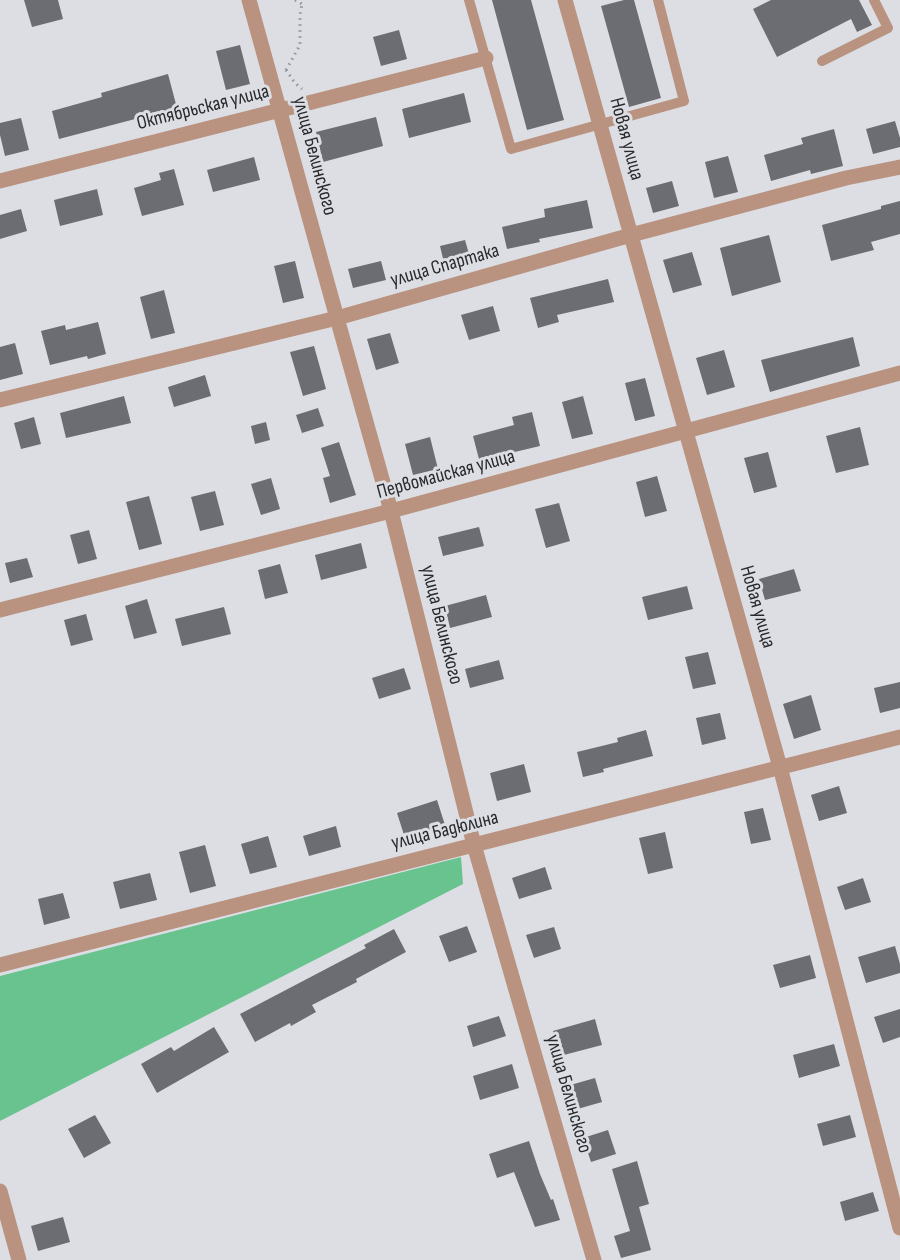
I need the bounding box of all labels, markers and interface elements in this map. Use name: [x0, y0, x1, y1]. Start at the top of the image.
street label: Октябрьская улица: [134, 80, 272, 136]
street label: улица Белинского: [287, 94, 341, 218]
street label: Новая улица: [603, 95, 649, 183]
street label: улица Спартака: [388, 239, 502, 293]
street label: Первомайская улица: [374, 445, 518, 505]
street label: улица Белинского: [415, 563, 467, 687]
street label: Новая улица: [734, 563, 780, 651]
street label: улица Бадюлина: [389, 806, 501, 856]
street label: улица Белинского: [540, 1032, 596, 1156]

